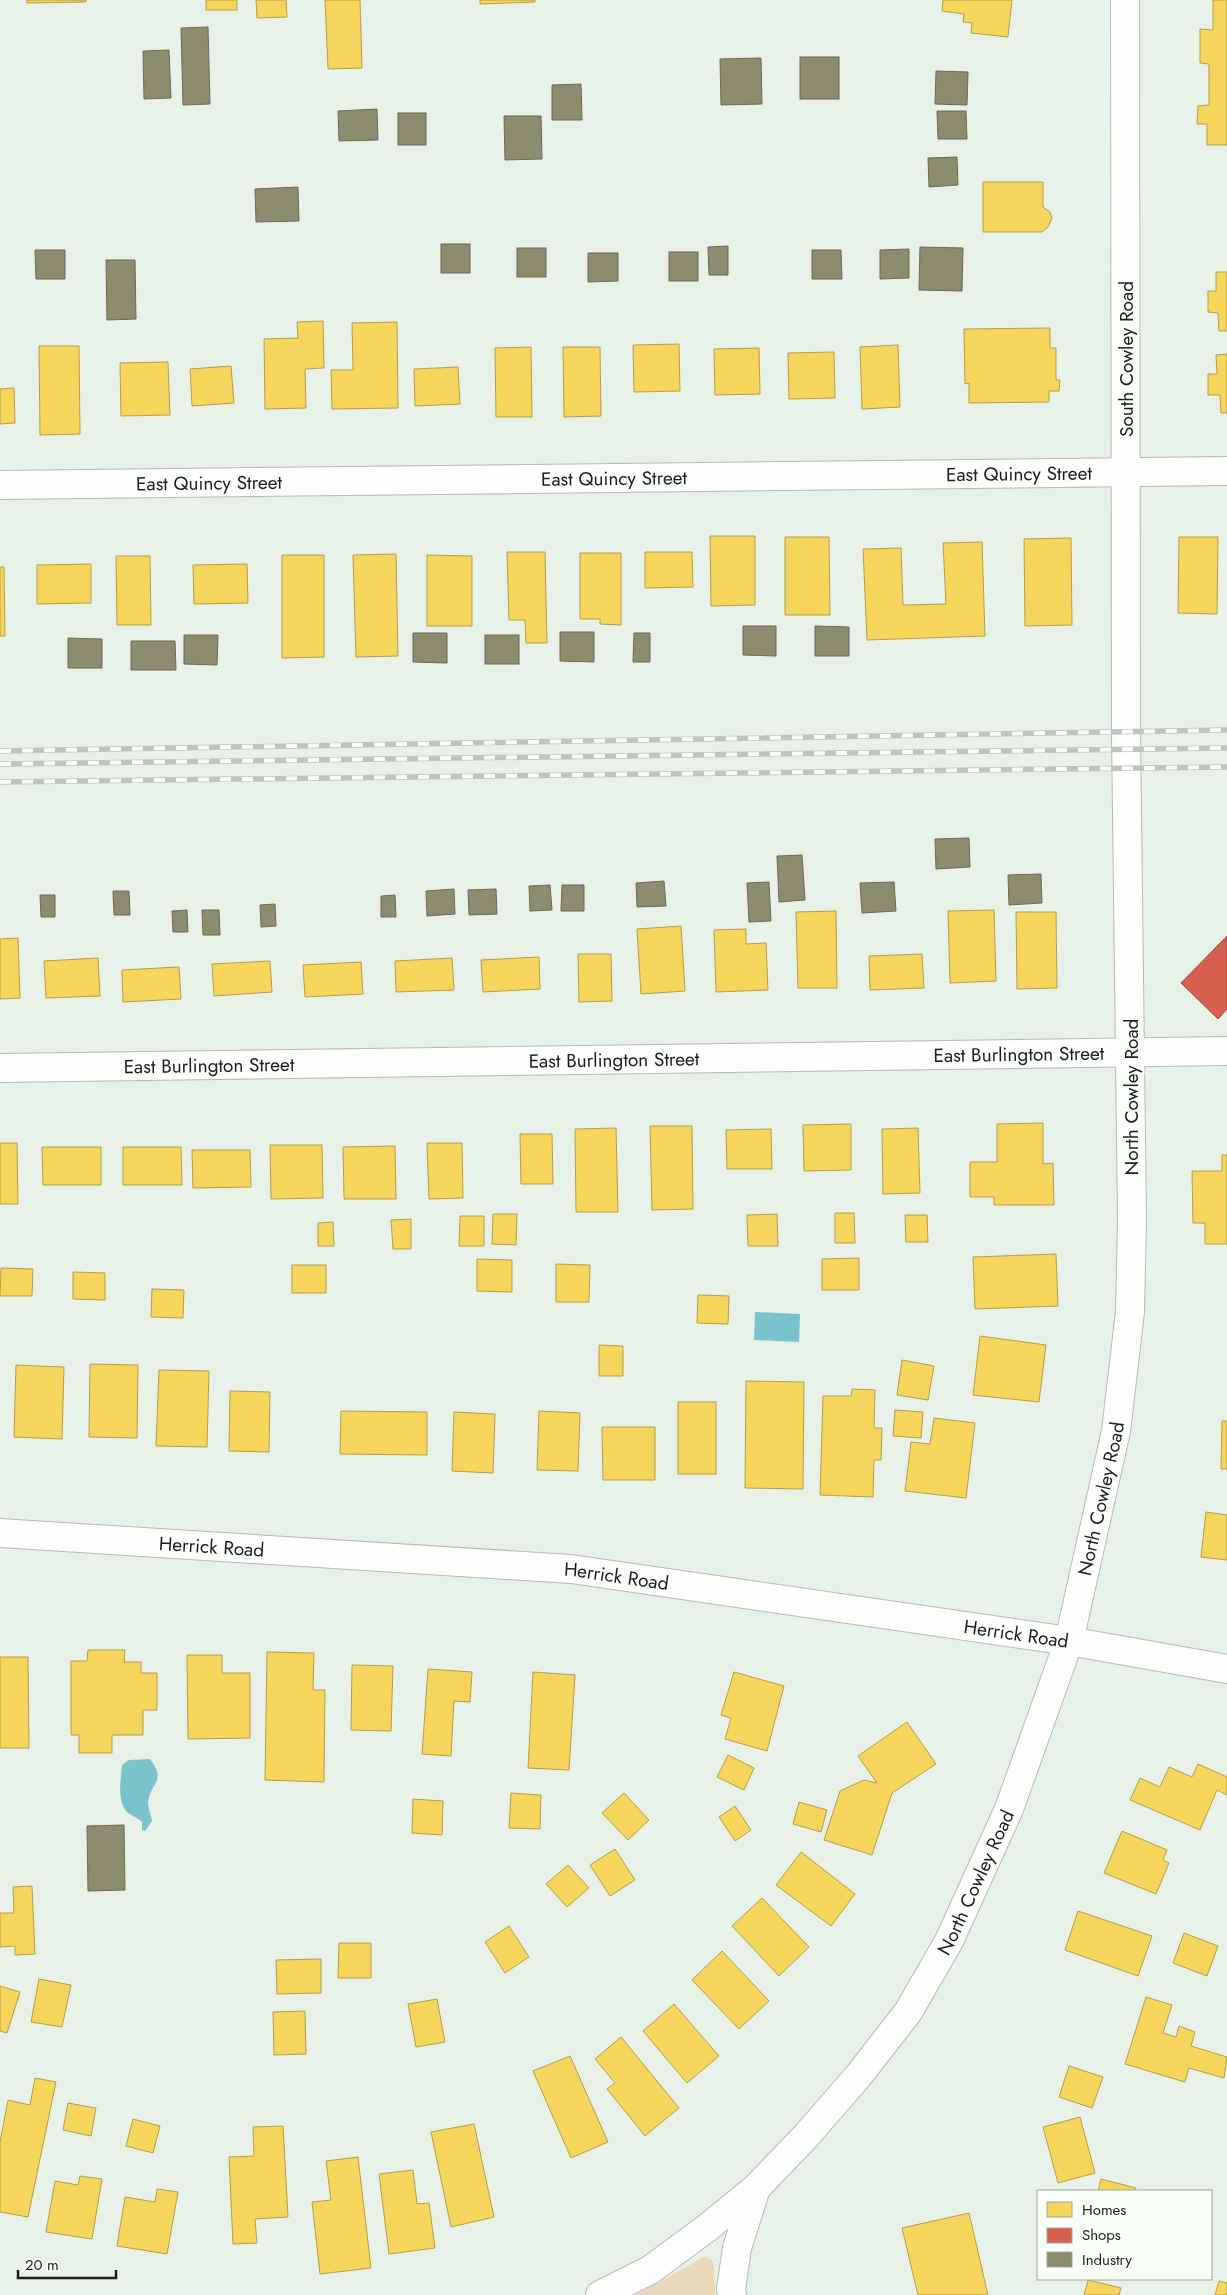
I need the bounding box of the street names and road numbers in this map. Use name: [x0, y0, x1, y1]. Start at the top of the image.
street label: South Cowley Road: [1113, 281, 1140, 437]
street label: East Quincy Street: [946, 460, 1093, 488]
street label: East Quincy Street: [541, 464, 688, 493]
street label: East Quincy Street: [136, 469, 283, 497]
street label: North Cowley Road: [1118, 1019, 1145, 1175]
street label: East Burlington Street: [933, 1040, 1105, 1069]
street label: East Burlington Street: [528, 1045, 700, 1075]
street label: East Burlington Street: [123, 1051, 295, 1080]
street label: North Cowley Road: [1071, 1420, 1131, 1578]
street label: Herrick Road: [158, 1530, 265, 1564]
street label: Herrick Road: [563, 1556, 671, 1597]
street label: Herrick Road: [962, 1613, 1070, 1655]
street label: North Cowley Road: [931, 1806, 1021, 1960]

